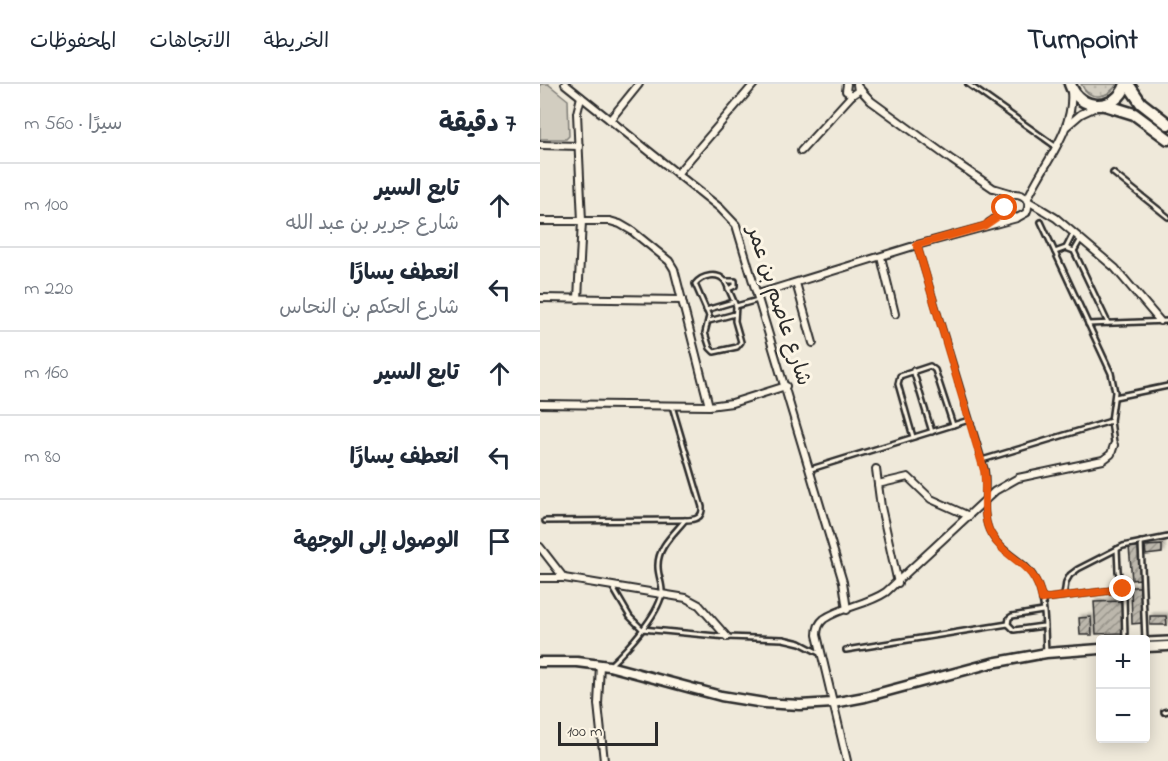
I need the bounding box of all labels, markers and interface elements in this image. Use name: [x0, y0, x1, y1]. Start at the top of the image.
text: Turnpoint: [1027, 21, 1138, 62]
text: المحفوظات: [30, 27, 116, 57]
text: الاتجاهات: [149, 27, 231, 57]
text: الخريطة: [264, 27, 329, 57]
text: 7 دقيقة: [439, 106, 516, 144]
text: سيرًا · 560 m: [24, 110, 122, 139]
text: تابع السير: [375, 174, 459, 206]
icon: ahead: [483, 189, 516, 222]
text: 100 m: [24, 191, 68, 220]
route start: [991, 194, 1017, 220]
text: شارع جرير بن عبد الله: [286, 210, 459, 239]
street label: شارع عاصم بن عمر: [737, 220, 818, 390]
text: انعطف يسارًا: [350, 258, 459, 290]
icon: left: [483, 273, 516, 306]
text: 220 m: [24, 275, 73, 304]
text: شارع الحكم بن النحاس: [279, 294, 459, 323]
icon: ahead: [483, 357, 516, 390]
text: تابع السير: [375, 358, 459, 390]
text: 160 m: [24, 359, 68, 388]
icon: left: [483, 441, 516, 474]
text: انعطف يسارًا: [350, 442, 459, 474]
text: 80 m: [24, 443, 61, 472]
icon: arrive: [483, 525, 516, 558]
text: الوصول إلى الوجهة: [293, 526, 459, 558]
route end: [1109, 575, 1135, 601]
map controls: [1096, 635, 1150, 743]
button: +: [1096, 635, 1150, 689]
button: −: [1096, 689, 1150, 743]
scale bar: [558, 719, 658, 746]
text: 100 m: [567, 720, 602, 744]

